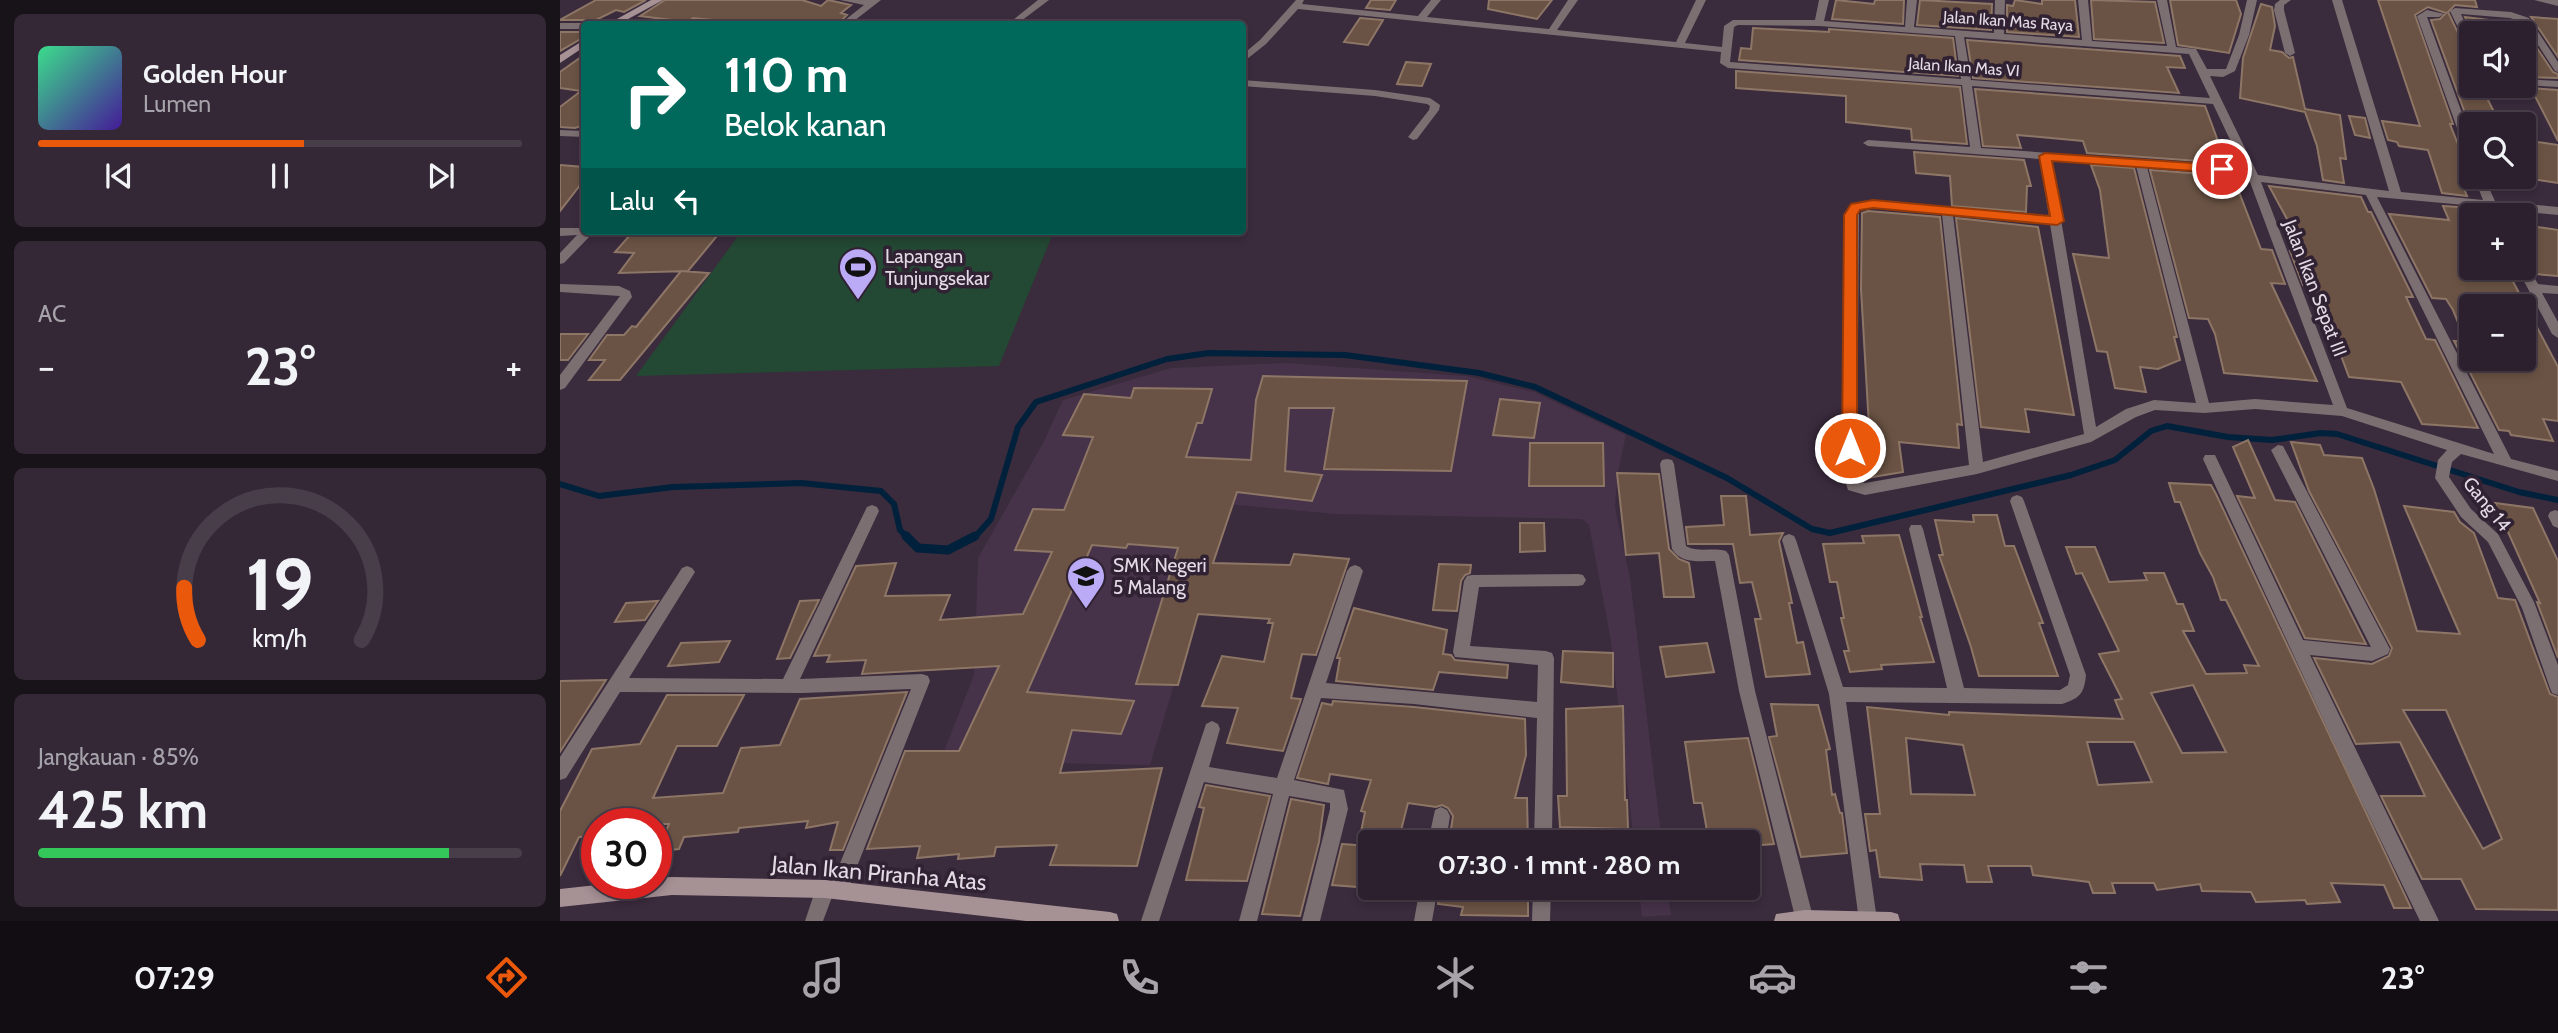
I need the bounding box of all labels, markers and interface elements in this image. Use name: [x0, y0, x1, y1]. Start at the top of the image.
street label: Jalan Ikan Mas Raya: [1941, 7, 2074, 35]
map controls: [2459, 21, 2536, 371]
button: sound: [2459, 21, 2536, 98]
text: 110 m: [724, 45, 848, 104]
icon: right: [609, 49, 700, 140]
street label: Jalan Ikan Mas VI: [1907, 54, 2020, 80]
text: Golden Hour: [143, 58, 286, 90]
text: Lumen: [143, 90, 211, 118]
text: Belok kanan: [724, 105, 887, 144]
button: search: [2459, 112, 2536, 189]
pin: [2192, 139, 2252, 199]
icon: arrive: [2203, 150, 2241, 188]
icon: previous: [100, 157, 138, 195]
icon: pause: [261, 157, 299, 195]
icon: next: [422, 157, 460, 195]
icon: left: [668, 182, 706, 220]
text: Lalu: [609, 185, 654, 217]
button: +: [2459, 203, 2536, 280]
street label: Jalan Ikan Sepat III: [2278, 215, 2352, 360]
place label: Lapangan Tunjungsekar: [885, 245, 989, 290]
sports icon: Lapangan Tunjungsekar: [837, 246, 879, 301]
button: −: [2459, 294, 2536, 371]
text: AC: [38, 300, 66, 328]
text: 23°: [245, 335, 315, 398]
text: −: [38, 343, 55, 390]
text: +: [505, 343, 522, 390]
position arrow: [1813, 411, 1887, 485]
street label: Gang 14: [2458, 472, 2516, 536]
text: 19: [246, 540, 314, 628]
place label: SMK Negeri 5 Malang: [1113, 554, 1207, 599]
school or university icon: SMK Negeri 5 Malang: [1065, 555, 1107, 610]
text: km/h: [253, 623, 307, 653]
text: Jangkauan · 85%: [38, 743, 199, 771]
text: 425 km: [38, 778, 208, 841]
speed limit sign: 30: [581, 808, 672, 899]
text: 07:30 · 1 mnt · 280 m: [1438, 849, 1680, 881]
street label: Jalan Ikan Piranha Atas: [769, 850, 988, 896]
icon: directions: [482, 953, 531, 1002]
icon: music: [799, 953, 848, 1002]
icon: phone: [1115, 953, 1164, 1002]
icon: climate: [1431, 953, 1480, 1002]
icon: car: [1748, 953, 1797, 1002]
icon: filters: [2064, 953, 2113, 1002]
text: 07:29: [134, 958, 215, 997]
text: 23°: [2381, 958, 2424, 997]

